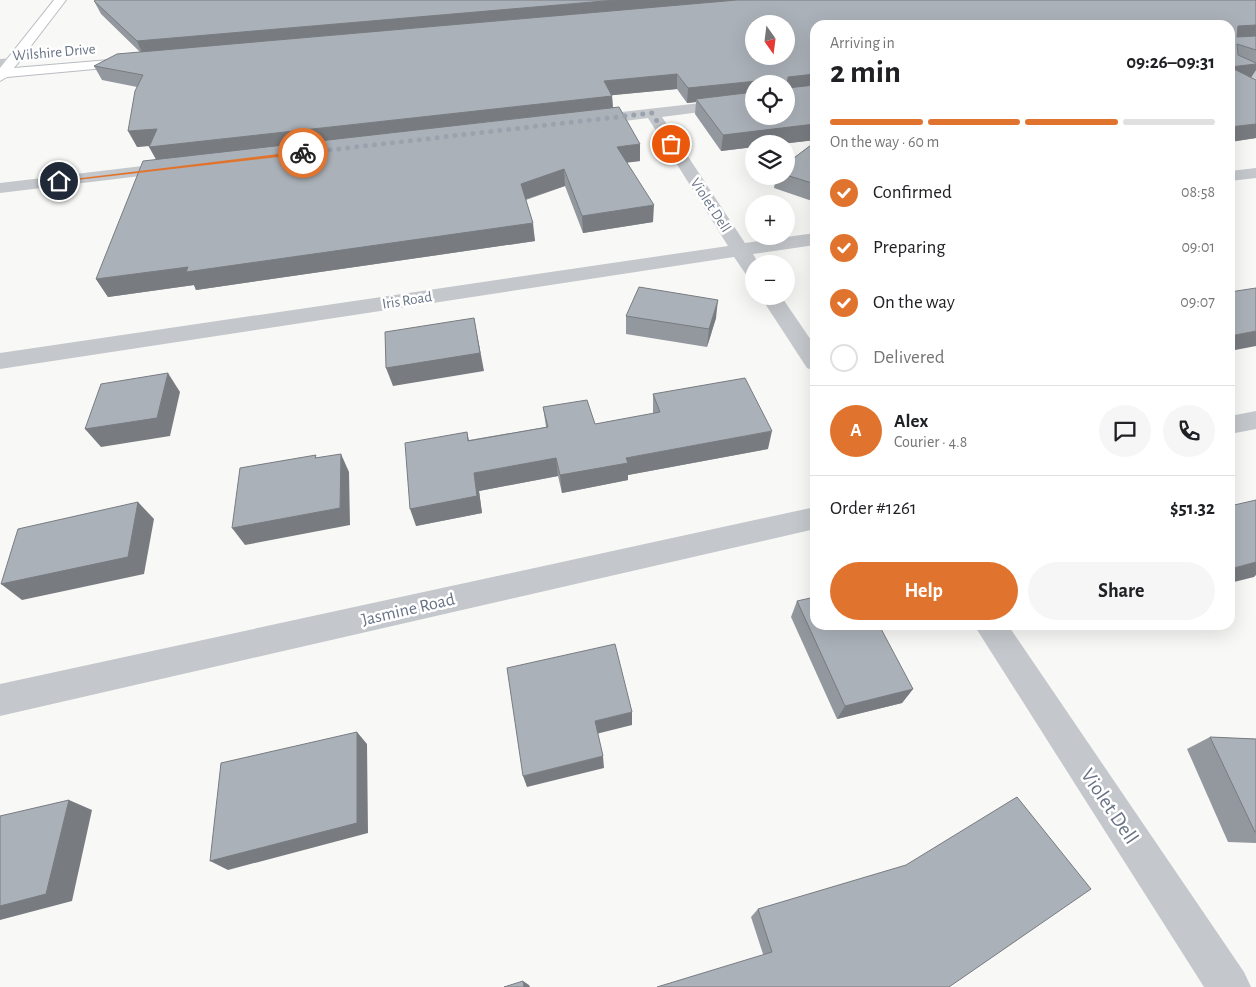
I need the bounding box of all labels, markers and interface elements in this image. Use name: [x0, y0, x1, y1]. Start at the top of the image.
north arrow: [745, 15, 795, 65]
map controls: [745, 15, 795, 305]
text: Arriving in: [830, 35, 895, 51]
street label: Wilshire Drive: [12, 41, 96, 64]
text: 09:26–09:31: [1126, 53, 1215, 72]
text: 2 min: [830, 56, 901, 88]
button: locate: [745, 75, 795, 125]
pin: [650, 123, 692, 165]
courier: [278, 128, 328, 178]
icon: bag: [657, 130, 685, 158]
text: On the way · 60 m: [830, 134, 939, 150]
button: layers: [745, 135, 795, 185]
icon: bike: [289, 139, 317, 167]
pin: [38, 160, 80, 202]
icon: home: [45, 167, 73, 195]
street label: Violet Dell: [688, 175, 734, 235]
icon: check: [830, 179, 858, 207]
text: Confirmed: [873, 183, 952, 202]
text: 08:58: [1181, 184, 1215, 200]
button: +: [745, 195, 795, 245]
icon: check: [830, 234, 858, 262]
text: Preparing: [873, 238, 946, 257]
text: 09:01: [1181, 239, 1215, 255]
button: −: [745, 255, 795, 305]
street label: Iris Road: [381, 289, 433, 312]
icon: check: [830, 289, 858, 317]
text: On the way: [873, 293, 955, 312]
text: 09:07: [1180, 294, 1215, 310]
text: Delivered: [873, 348, 945, 367]
button: chat: [1099, 405, 1151, 457]
button: phone: [1163, 405, 1215, 457]
text: Alex: [894, 412, 928, 431]
text: A: [850, 421, 862, 440]
text: Courier · 4.8: [894, 434, 967, 450]
text: Order #1261: [830, 499, 917, 518]
text: $51.32: [1170, 499, 1215, 518]
button: Help: [830, 562, 1018, 620]
button: Share: [1028, 562, 1215, 620]
street label: Jasmine Road: [360, 590, 457, 629]
street label: Violet Dell: [1077, 765, 1142, 848]

